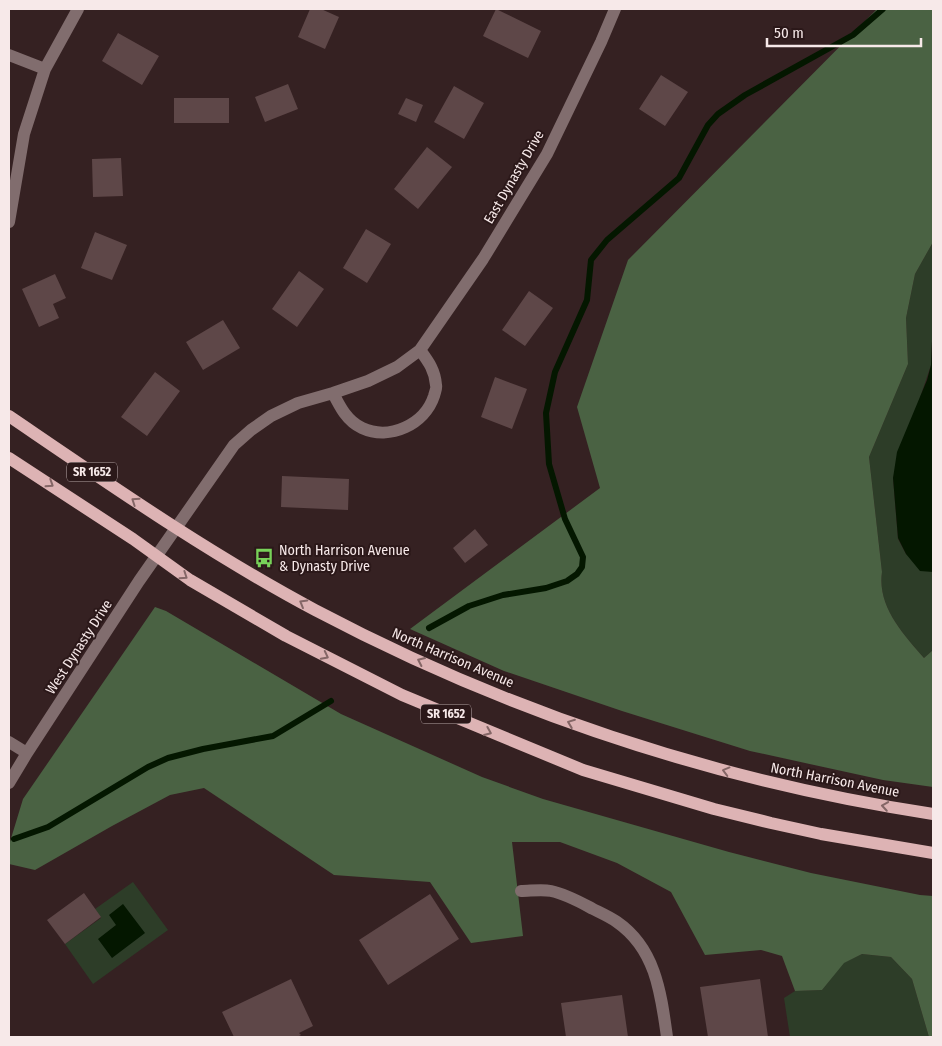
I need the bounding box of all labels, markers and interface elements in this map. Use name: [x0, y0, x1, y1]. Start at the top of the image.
scale bar: [767, 15, 921, 47]
text: 50 m: [774, 24, 804, 42]
street label: East Dynasty Drive: [480, 127, 548, 227]
road number: SR 1652: [67, 462, 117, 482]
one-way arrow: [44, 478, 53, 487]
one-way arrow: [132, 498, 141, 508]
place label: North Harrison Avenue & Dynasty Drive: [279, 542, 410, 575]
bus stop icon: North Harrison Avenue & Dynasty Drive: [253, 547, 275, 569]
one-way arrow: [178, 570, 187, 579]
street label: West Dynasty Drive: [42, 596, 116, 697]
one-way arrow: [300, 599, 309, 609]
street label: North Harrison Avenue: [390, 625, 517, 691]
one-way arrow: [320, 650, 329, 660]
one-way arrow: [417, 657, 426, 668]
road number: SR 1652: [421, 704, 471, 724]
one-way arrow: [568, 719, 576, 729]
one-way arrow: [483, 726, 492, 736]
street label: North Harrison Avenue: [769, 759, 901, 801]
one-way arrow: [722, 766, 731, 777]
one-way arrow: [881, 802, 889, 812]

